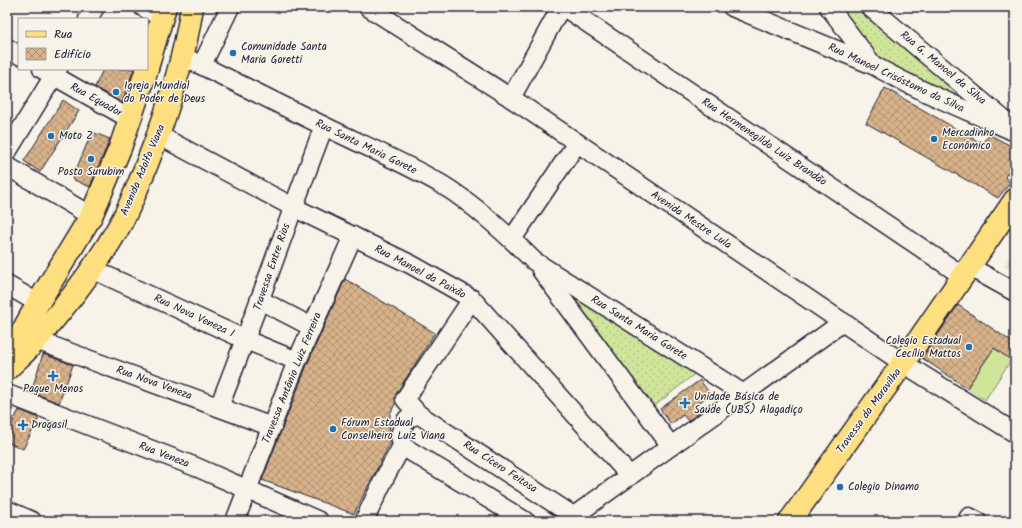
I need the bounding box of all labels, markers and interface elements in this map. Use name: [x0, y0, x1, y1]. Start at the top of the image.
legend: [18, 18, 148, 70]
text: Rua: [54, 25, 73, 44]
street label: Rua G. Manoel da Silva: [896, 26, 990, 110]
place label: Comunidade Santa Maria Goretti: [241, 38, 327, 69]
street label: Rua Manoel Crisóstomo da Silva: [825, 38, 967, 118]
text: Edifício: [54, 45, 91, 64]
marker: Comunidade Santa Maria Goretti: [228, 48, 238, 58]
place label: Igreja Mundial do Poder de Deus: [124, 77, 206, 108]
street label: Rua Equador: [66, 78, 127, 122]
marker: Igreja Mundial do Poder de Deus: [111, 87, 121, 97]
street label: Rua Hermenegildo Luiz Brandão: [698, 93, 830, 191]
street label: Rua Santa Maria Gorete: [312, 115, 420, 179]
street label: Avenida Adolfo Viana: [116, 121, 170, 219]
place label: Mercadinho Econômico: [942, 124, 994, 155]
place label: Moto Z: [59, 127, 93, 145]
marker: Moto Z: [46, 131, 56, 141]
marker: Mercadinho Econômico: [929, 134, 939, 144]
marker: Posto Surubim: [86, 154, 96, 164]
place label: Posto Surubim: [58, 163, 124, 181]
street label: Avenida Mestre Lula: [647, 186, 735, 254]
street label: Travessa Entre Rios: [249, 221, 296, 313]
street label: Rua Manoel da Paixão: [371, 240, 469, 304]
street label: Rua Nova Veneza I: [151, 289, 237, 343]
street label: Rua Santa Maria Gorete: [587, 291, 691, 365]
street label: Travessa Antônio Luiz Ferreira: [257, 310, 327, 446]
place label: Colegio Estadual Cecílio Mattos: [885, 332, 961, 363]
marker: Colegio Estadual Cecílio Mattos: [964, 342, 974, 352]
street label: Rua Nova Veneza: [114, 361, 194, 405]
street label: Travessa da Maravilha: [832, 364, 906, 458]
marker: Pague Menos: [48, 371, 58, 381]
place label: Pague Menos: [23, 380, 83, 398]
place label: Unidade Básica de Saúde (UBS) Alagadiço: [694, 388, 803, 419]
marker: Unidade Básica de Saúde (UBS) Alagadiço: [679, 397, 691, 409]
place label: Fórum Estadual Conselheiro Luiz Viana: [341, 414, 445, 445]
place label: Drogasil: [31, 416, 67, 434]
marker: Drogasil: [18, 420, 28, 430]
marker: Fórum Estadual Conselheiro Luiz Viana: [328, 424, 338, 434]
street label: Rua Cícero Feitosa: [459, 436, 541, 498]
street label: Rua Veneza: [136, 437, 192, 473]
place label: Colegio Dinamo: [848, 478, 919, 496]
marker: Colegio Dinamo: [835, 482, 845, 492]

